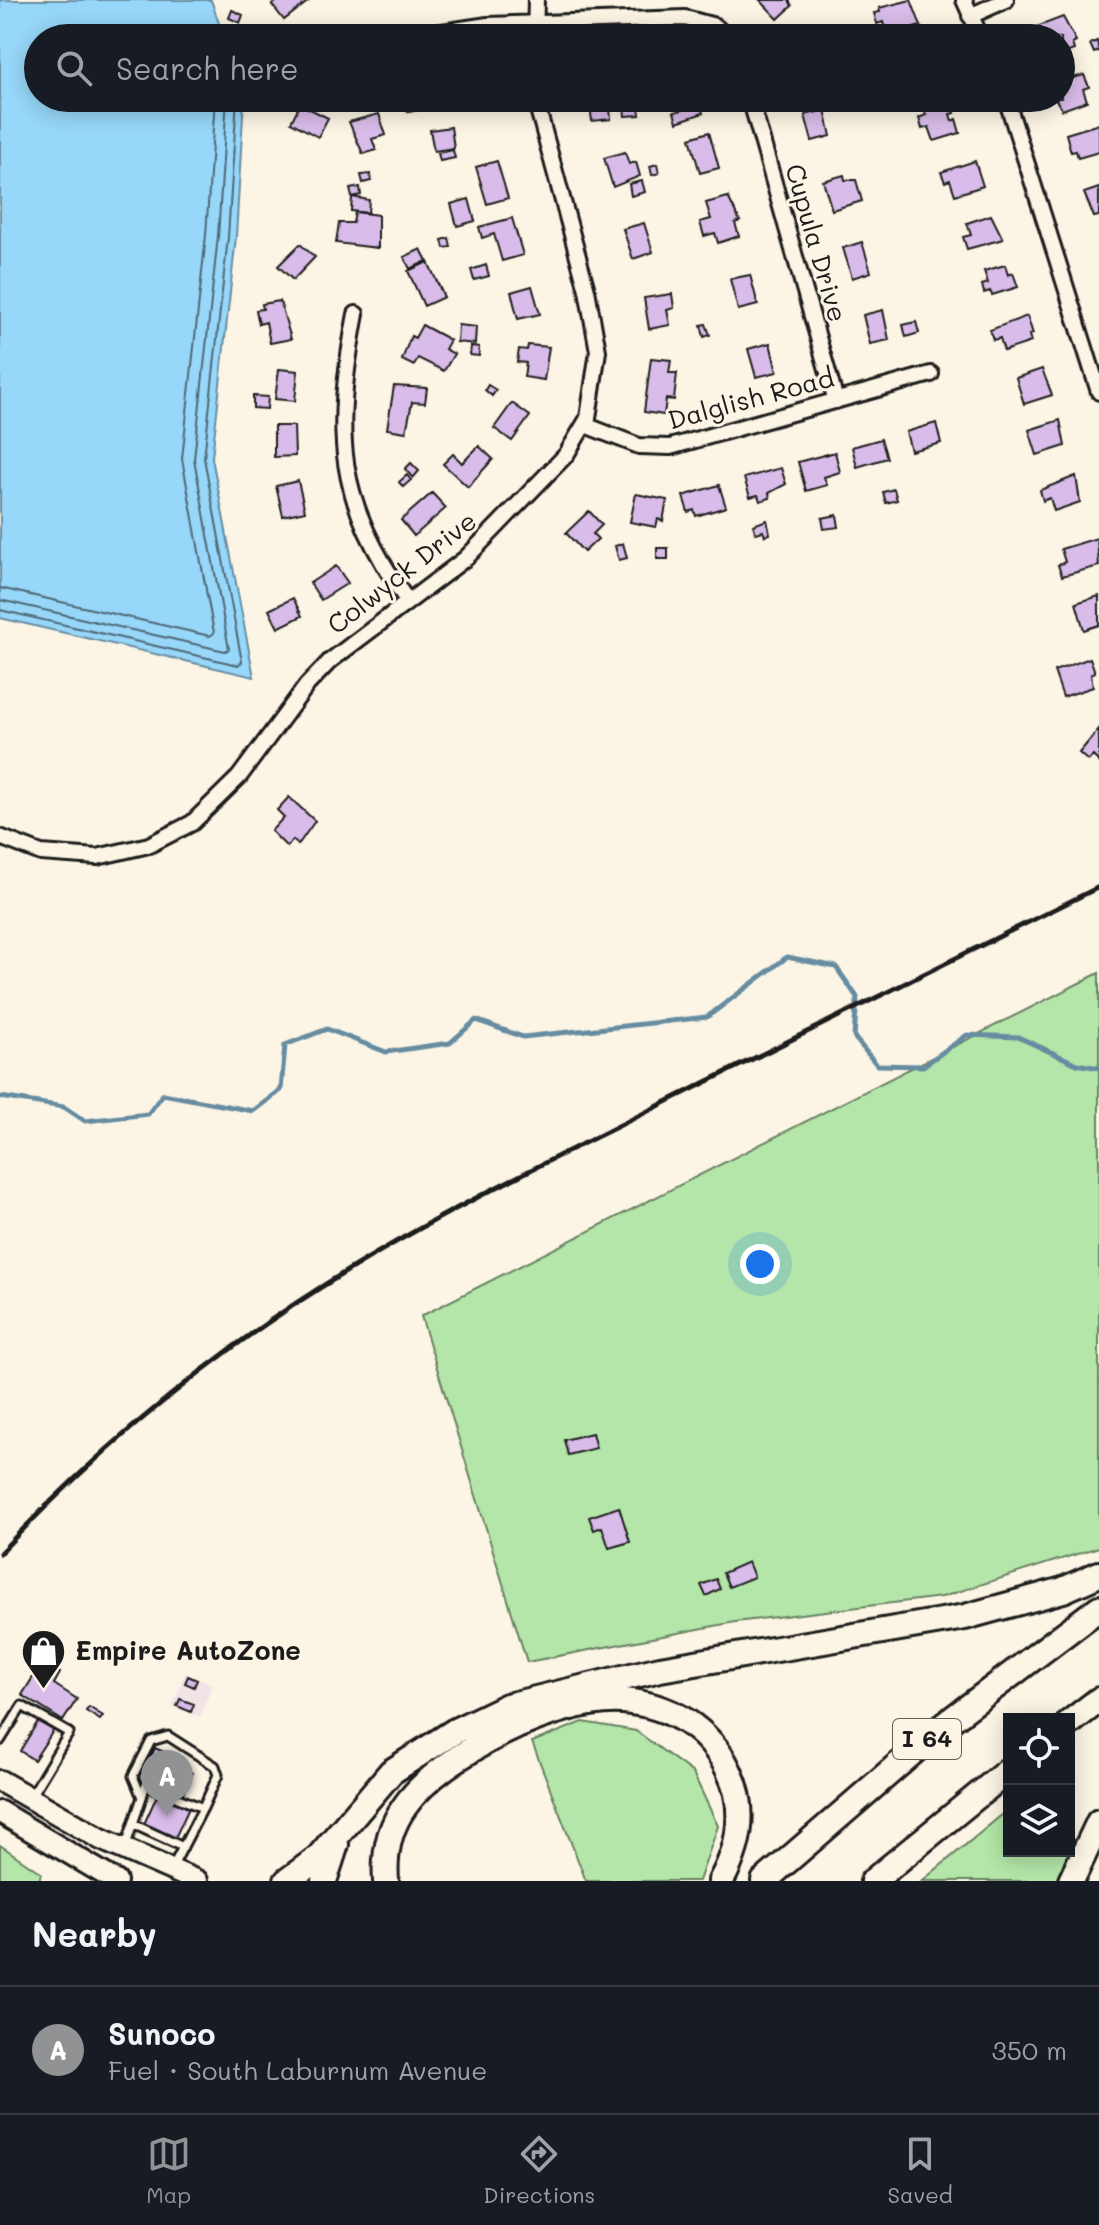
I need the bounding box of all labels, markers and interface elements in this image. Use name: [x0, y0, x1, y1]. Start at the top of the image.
search box: [24, 24, 1075, 112]
icon: search: [52, 46, 96, 90]
text: Search here: [116, 48, 299, 88]
street label: Cupula Drive: [778, 160, 856, 326]
street label: Dalglish Road: [664, 360, 838, 437]
street label: Colwyck Drive: [320, 503, 483, 641]
your location: [740, 1244, 780, 1284]
shop icon: Empire AutoZone: [20, 1627, 68, 1690]
place label: Empire AutoZone: [75, 1633, 301, 1667]
map controls: [1003, 1713, 1075, 1857]
button: locate: [1003, 1713, 1075, 1785]
road number: I 64: [893, 1719, 961, 1759]
pin: A: [141, 1750, 193, 1816]
button: layers: [1003, 1785, 1075, 1857]
text: Nearby: [32, 1911, 157, 1956]
text: Sunoco: [108, 2013, 216, 2053]
text: A: [49, 2033, 67, 2067]
text: 350 m: [992, 2033, 1067, 2067]
text: Fuel · South Laburnum Avenue: [108, 2053, 487, 2087]
tab: Map: [146, 2132, 191, 2209]
tab: Directions: [483, 2132, 595, 2209]
tab: Saved: [888, 2132, 953, 2209]

